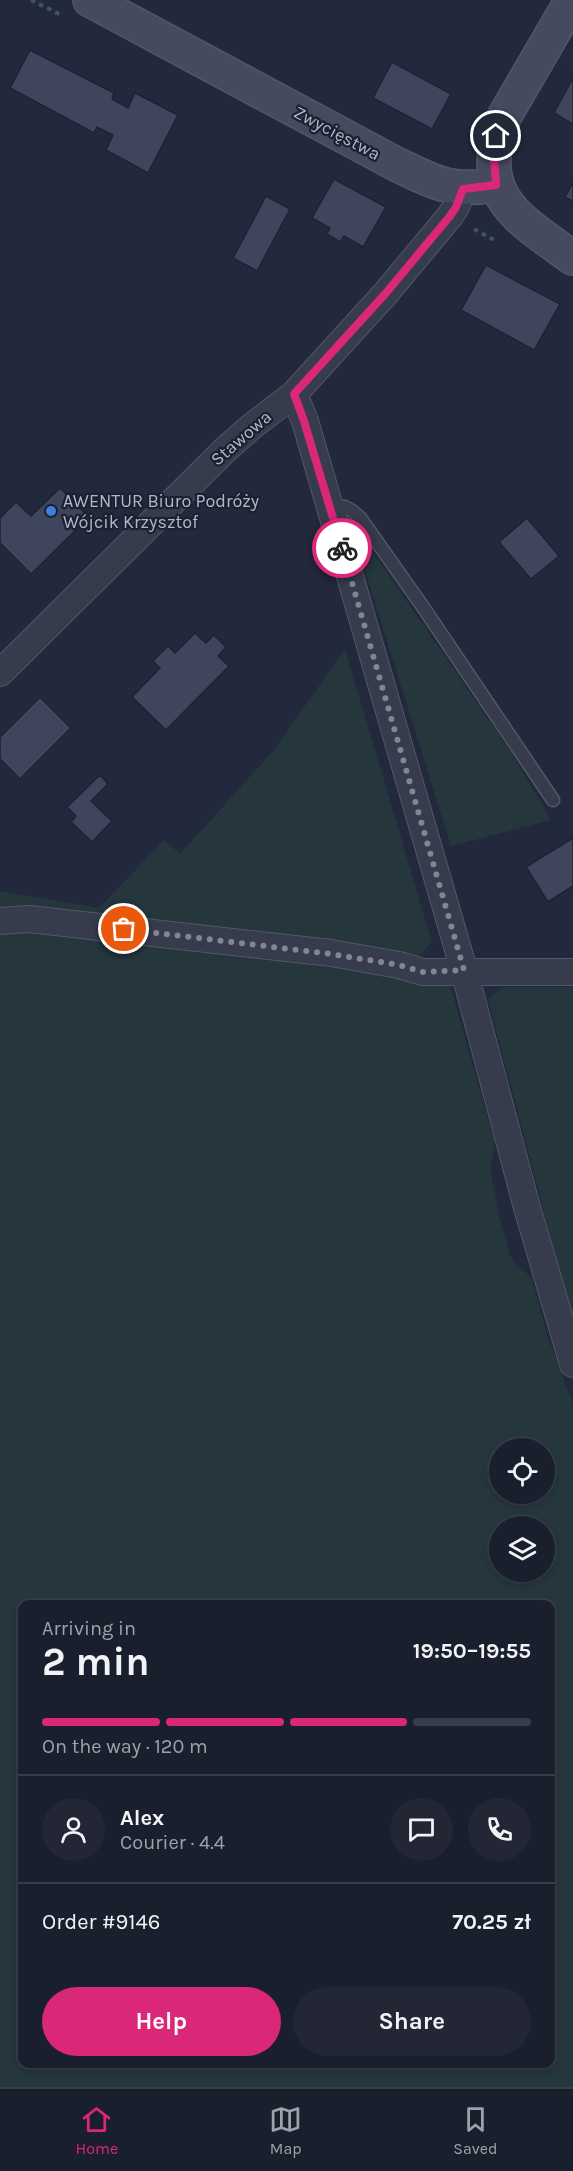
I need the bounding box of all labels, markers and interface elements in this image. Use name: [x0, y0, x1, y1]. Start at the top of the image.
street label: Zwycięstwa: [290, 101, 384, 165]
pin: [470, 110, 521, 161]
icon: home: [479, 119, 512, 152]
street label: Stawowa: [206, 406, 276, 470]
place label: AWENTUR Biuro Podróży Wójcik Krzysztof: [63, 490, 260, 533]
marker: AWENTUR Biuro Podróży Wójcik Krzysztof: [44, 504, 58, 518]
courier: [312, 518, 372, 578]
icon: bike: [326, 532, 359, 565]
pin: [98, 903, 149, 954]
icon: bag: [107, 912, 140, 945]
map controls: [489, 1438, 555, 1582]
button: locate: [489, 1438, 555, 1504]
button: layers: [489, 1516, 555, 1582]
text: Arriving in: [42, 1617, 136, 1640]
text: 19:50–19:55: [413, 1638, 531, 1664]
text: 2 min: [42, 1639, 150, 1685]
text: On the way · 120 m: [42, 1735, 208, 1758]
button: person: [42, 1798, 105, 1861]
button: chat: [390, 1798, 453, 1861]
button: phone: [468, 1798, 531, 1861]
text: Alex: [120, 1805, 164, 1831]
text: Courier · 4.4: [120, 1831, 225, 1854]
text: Order #9146: [42, 1909, 160, 1935]
text: 70.25 zł: [452, 1909, 531, 1935]
button: Help: [42, 1987, 281, 2056]
button: Share: [293, 1987, 531, 2056]
tab: Home: [76, 2103, 118, 2158]
tab: Map: [269, 2103, 302, 2158]
tab: Saved: [453, 2103, 497, 2158]

